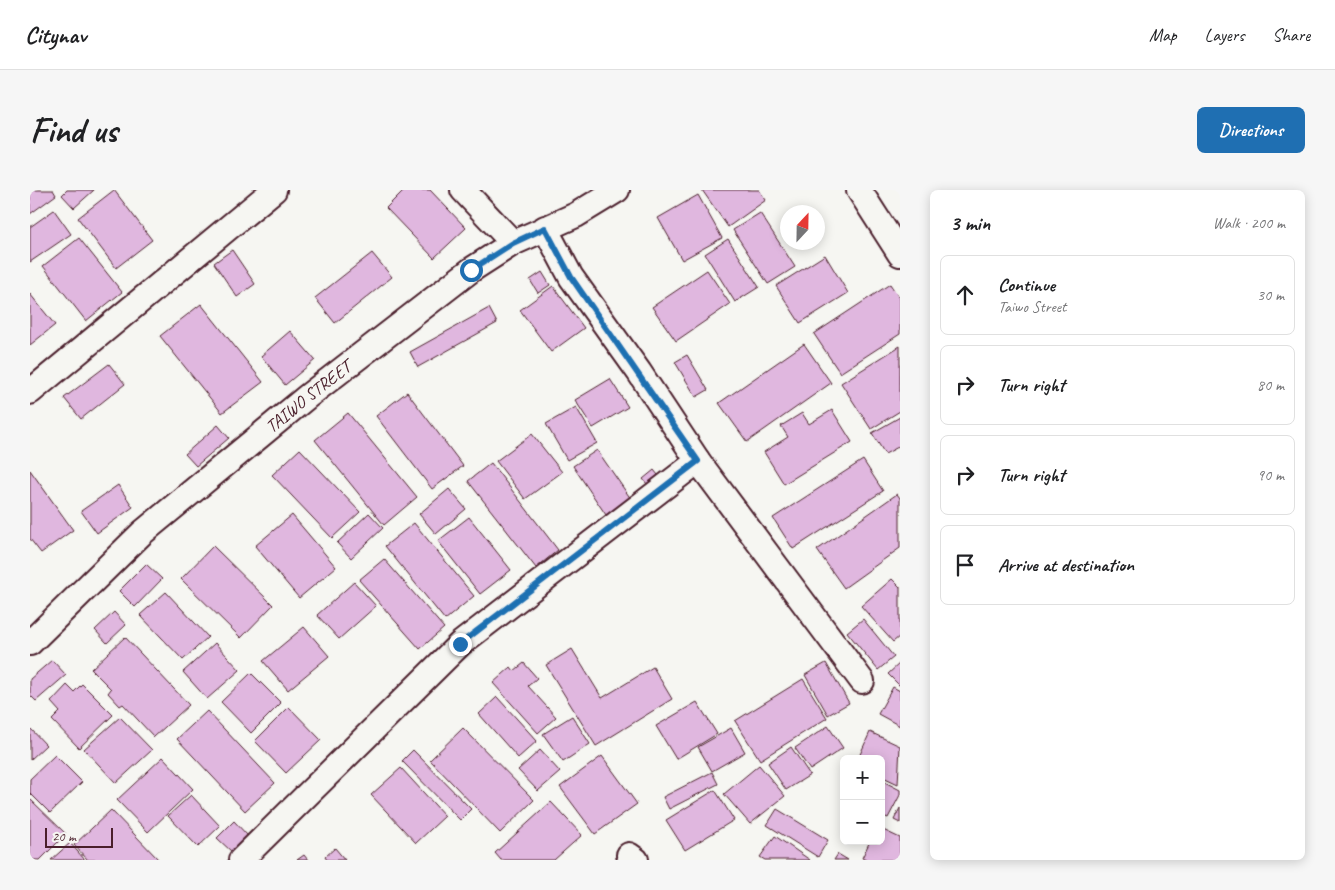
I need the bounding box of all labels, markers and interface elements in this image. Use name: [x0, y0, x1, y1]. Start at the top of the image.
text: Citynav: [25, 20, 86, 50]
text: Map: [1149, 24, 1177, 46]
text: Layers: [1205, 24, 1244, 46]
text: Share: [1272, 24, 1310, 46]
button: Directions: [1197, 107, 1305, 153]
text: Find us: [30, 108, 117, 153]
north arrow: [780, 205, 825, 250]
text: 3 min: [950, 210, 990, 236]
text: Walk · 200 m: [1213, 213, 1285, 233]
route start: [460, 259, 483, 282]
text: Continue: [998, 273, 1055, 297]
icon: ahead: [951, 281, 979, 309]
text: 30 m: [1257, 285, 1284, 305]
text: Taiwo Street: [998, 297, 1066, 317]
street label: TAIWO STREET: [261, 353, 359, 437]
icon: right: [951, 371, 979, 399]
text: Turn right: [998, 373, 1065, 397]
text: 80 m: [1257, 375, 1284, 395]
icon: right: [951, 461, 979, 489]
text: Turn right: [998, 463, 1065, 487]
text: 90 m: [1257, 465, 1284, 485]
icon: arrive: [951, 551, 979, 579]
text: Arrive at destination: [998, 553, 1134, 577]
route end: [449, 633, 472, 656]
map controls: [840, 755, 885, 845]
button: +: [840, 755, 885, 800]
button: −: [840, 800, 885, 845]
scale bar: [45, 825, 112, 848]
text: 20 m: [52, 828, 76, 845]

